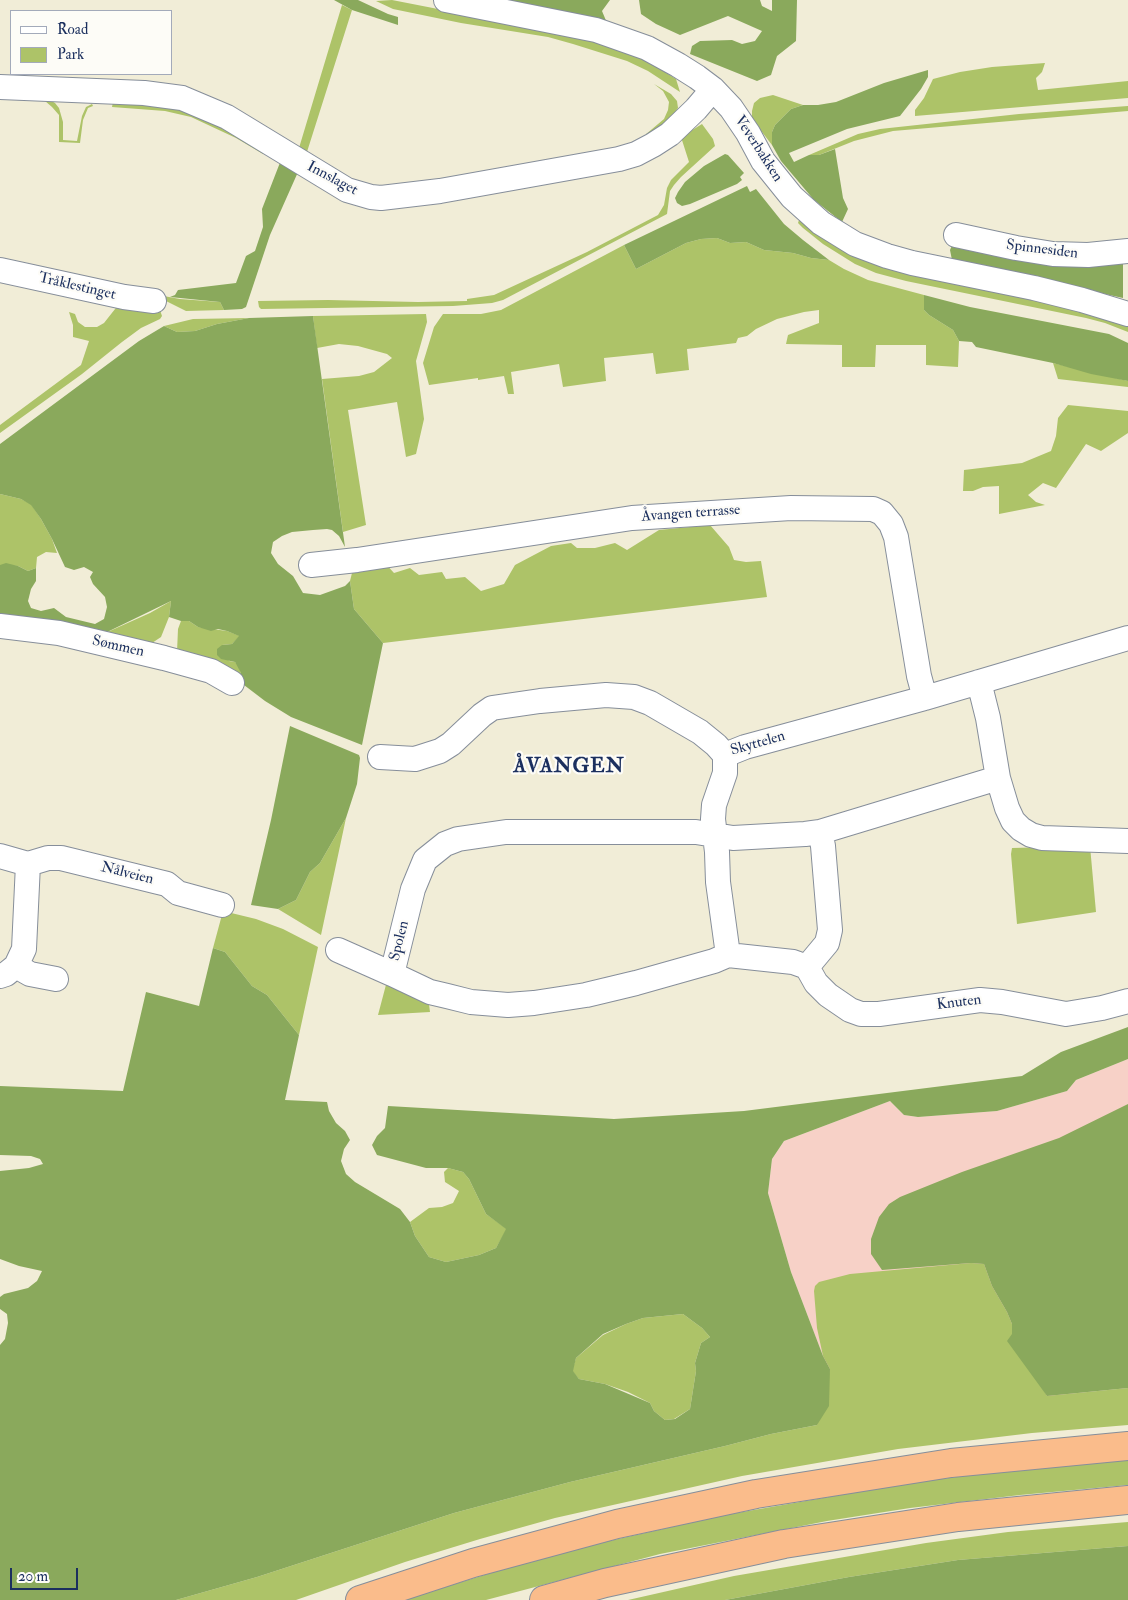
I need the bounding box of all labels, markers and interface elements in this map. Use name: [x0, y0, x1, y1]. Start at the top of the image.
legend: [10, 10, 172, 75]
text: Road: [57, 20, 88, 39]
text: Park: [57, 45, 84, 64]
street label: Veverbakken: [730, 112, 786, 186]
street label: Innslaget: [303, 158, 361, 200]
street label: Spinnesiden: [1005, 237, 1079, 263]
street label: Tråklestinget: [37, 269, 117, 305]
street label: Åvangen terrasse: [641, 502, 741, 526]
street label: Sømmen: [90, 632, 146, 662]
street label: Skyttelen: [729, 728, 787, 760]
district label: ÅVANGEN: [513, 756, 625, 780]
street label: Nålveien: [99, 859, 155, 889]
street label: Spolen: [386, 919, 414, 963]
street label: Knuten: [936, 991, 982, 1015]
scale bar: [12, 1558, 80, 1590]
text: 20 m: [18, 1567, 48, 1586]

